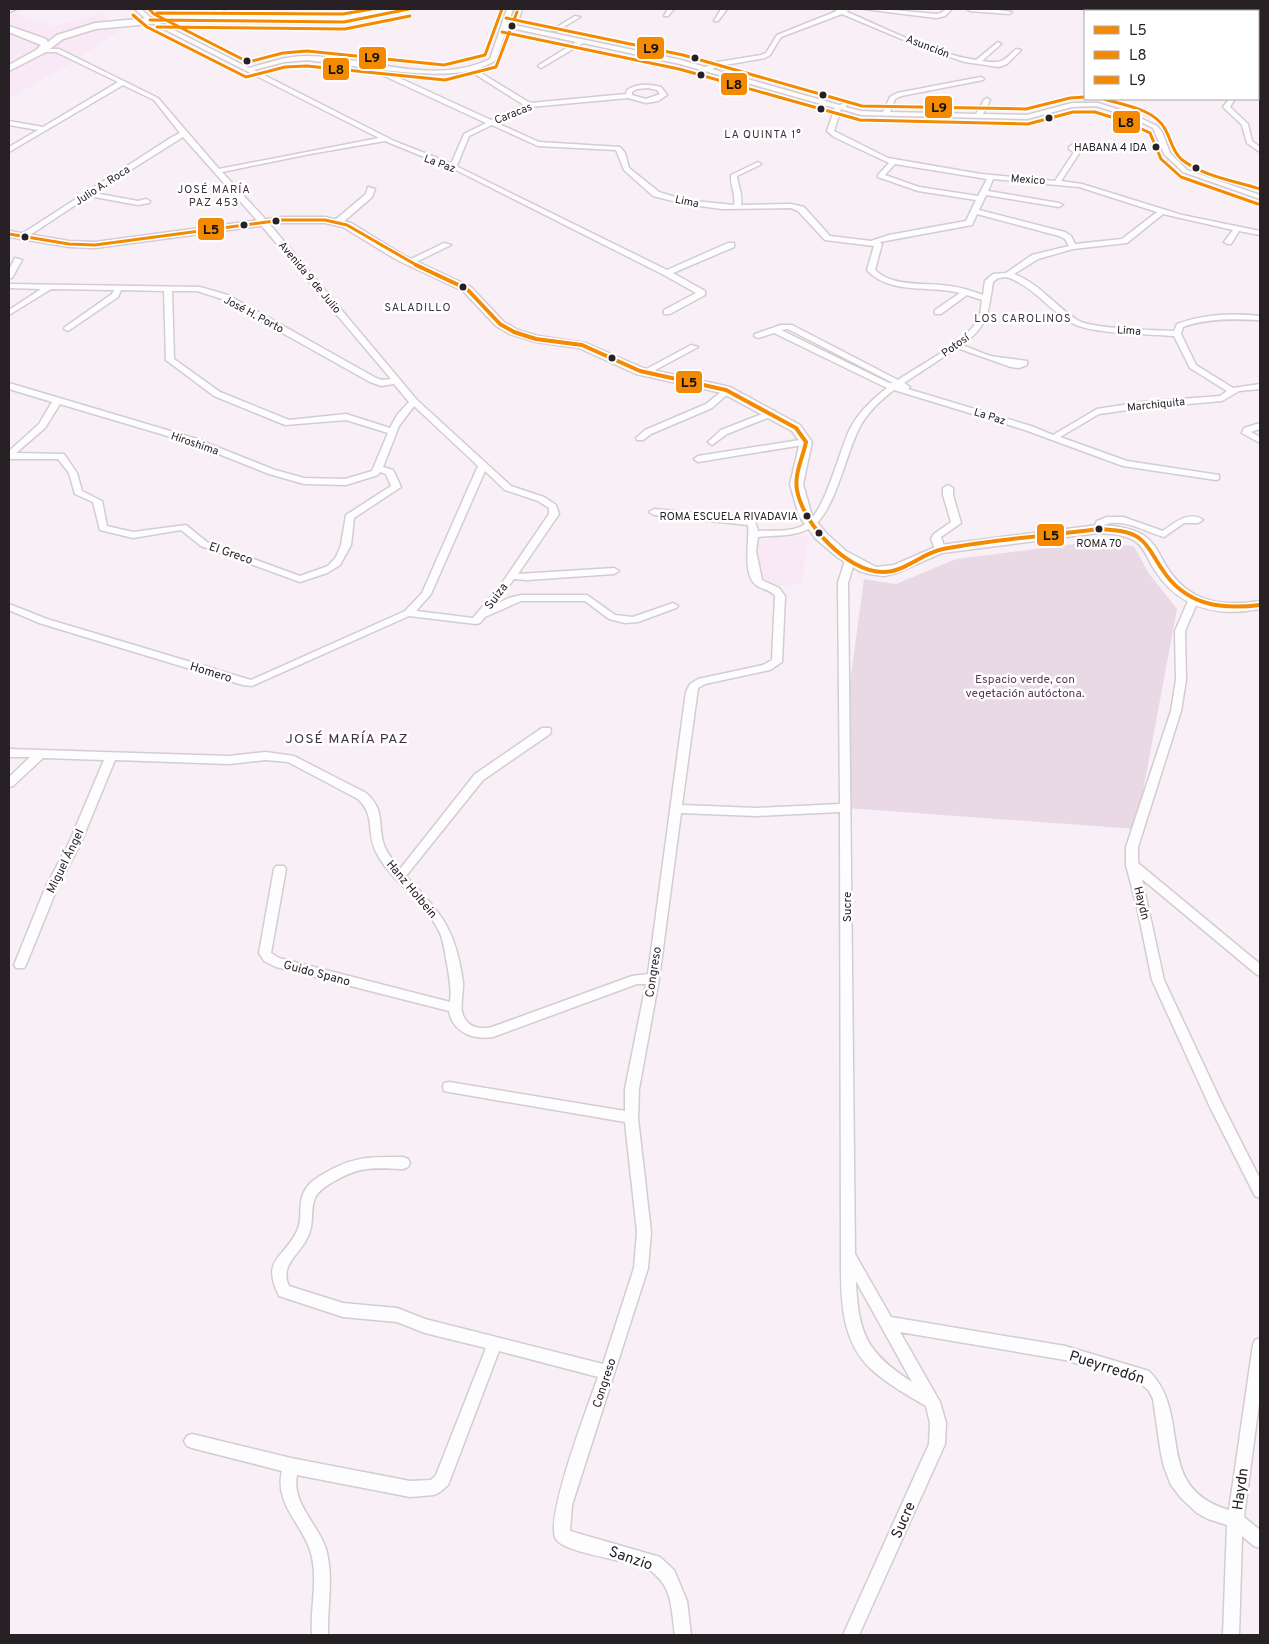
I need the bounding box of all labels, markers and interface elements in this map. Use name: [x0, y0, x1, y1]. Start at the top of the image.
legend: [1084, 10, 1259, 100]
unlabelled marker: [507, 21, 517, 31]
text: L5: [1129, 22, 1147, 41]
street label: Asunción: [904, 32, 951, 62]
line badge: L9: [636, 36, 665, 60]
text: L9: [643, 41, 659, 58]
line badge: L9: [358, 46, 387, 70]
text: L8: [1129, 47, 1147, 66]
text: L9: [364, 50, 380, 67]
unlabelled marker: [690, 53, 700, 63]
unlabelled marker: [242, 56, 252, 66]
line badge: L8: [322, 57, 350, 81]
text: L8: [328, 62, 344, 79]
unlabelled marker: [696, 70, 706, 80]
line badge: L8: [720, 72, 748, 96]
text: L9: [1129, 72, 1146, 91]
text: L8: [726, 77, 742, 94]
unlabelled marker: [818, 90, 828, 100]
line badge: L9: [924, 95, 953, 119]
street label: Caracas: [492, 100, 534, 128]
text: L9: [931, 100, 947, 117]
unlabelled marker: [816, 104, 826, 114]
line badge: L8: [1112, 110, 1141, 134]
unlabelled marker: [1044, 113, 1054, 123]
text: L8: [1118, 115, 1134, 132]
district label: LA QUINTA 1°: [724, 128, 802, 142]
place label: HABANA 4 IDA: [1074, 141, 1147, 155]
marker: HABANA 4 IDA: [1151, 142, 1161, 152]
street label: La Paz: [422, 152, 457, 176]
street label: Julio A. Roca: [72, 163, 133, 209]
unlabelled marker: [1191, 163, 1201, 173]
street label: Mexico: [1010, 172, 1046, 188]
district label: JOSÉ MARÍA PAZ 453: [177, 182, 251, 210]
street label: Lima: [674, 193, 700, 211]
unlabelled marker: [271, 216, 281, 226]
line badge: L5: [197, 217, 225, 241]
unlabelled marker: [239, 220, 249, 230]
text: L5: [203, 222, 219, 239]
unlabelled marker: [20, 232, 30, 242]
street label: Avenida 9 de Julio: [275, 239, 343, 317]
unlabelled marker: [458, 282, 468, 292]
street label: José H. Porto: [221, 293, 286, 337]
district label: SALADILLO: [385, 301, 451, 315]
district label: LOS CAROLINOS: [974, 312, 1072, 326]
street label: Lima: [1116, 323, 1142, 339]
street label: Potosí: [939, 330, 973, 361]
unlabelled marker: [607, 353, 617, 363]
line badge: L5: [675, 370, 703, 394]
text: L5: [681, 375, 697, 392]
street label: Marchiquita: [1127, 395, 1186, 415]
street label: La Paz: [972, 405, 1007, 428]
street label: Hiroshima: [169, 429, 221, 459]
place label: ROMA ESCUELA RIVADAVIA: [659, 510, 798, 524]
marker: ROMA ESCUELA RIVADAVIA: [802, 511, 812, 521]
line badge: L5: [1036, 523, 1065, 547]
marker: ROMA 70: [1094, 524, 1104, 534]
unlabelled marker: [814, 528, 824, 538]
text: L5: [1043, 528, 1059, 545]
place label: ROMA 70: [1076, 537, 1122, 551]
street label: El Greco: [207, 539, 255, 569]
street label: Suiza: [482, 580, 512, 613]
street label: Homero: [188, 659, 234, 687]
park label: Espacio verde, con vegetación autóctona.: [965, 672, 1085, 702]
district label: JOSÉ MARÍA PAZ: [285, 730, 409, 748]
street label: Miguel Ángel: [43, 827, 88, 896]
street label: Hanz Holbein: [382, 857, 440, 922]
street label: Haydn: [1129, 885, 1153, 922]
street label: Sucre: [840, 892, 856, 922]
street label: Congreso: [642, 945, 666, 999]
street label: Guido Spano: [282, 957, 352, 991]
street label: Pueyrredón: [1066, 1347, 1147, 1390]
street label: Congreso: [589, 1356, 621, 1410]
street label: Haydn: [1229, 1467, 1254, 1512]
street label: Sucre: [888, 1499, 921, 1542]
street label: Sanzio: [606, 1543, 655, 1576]

